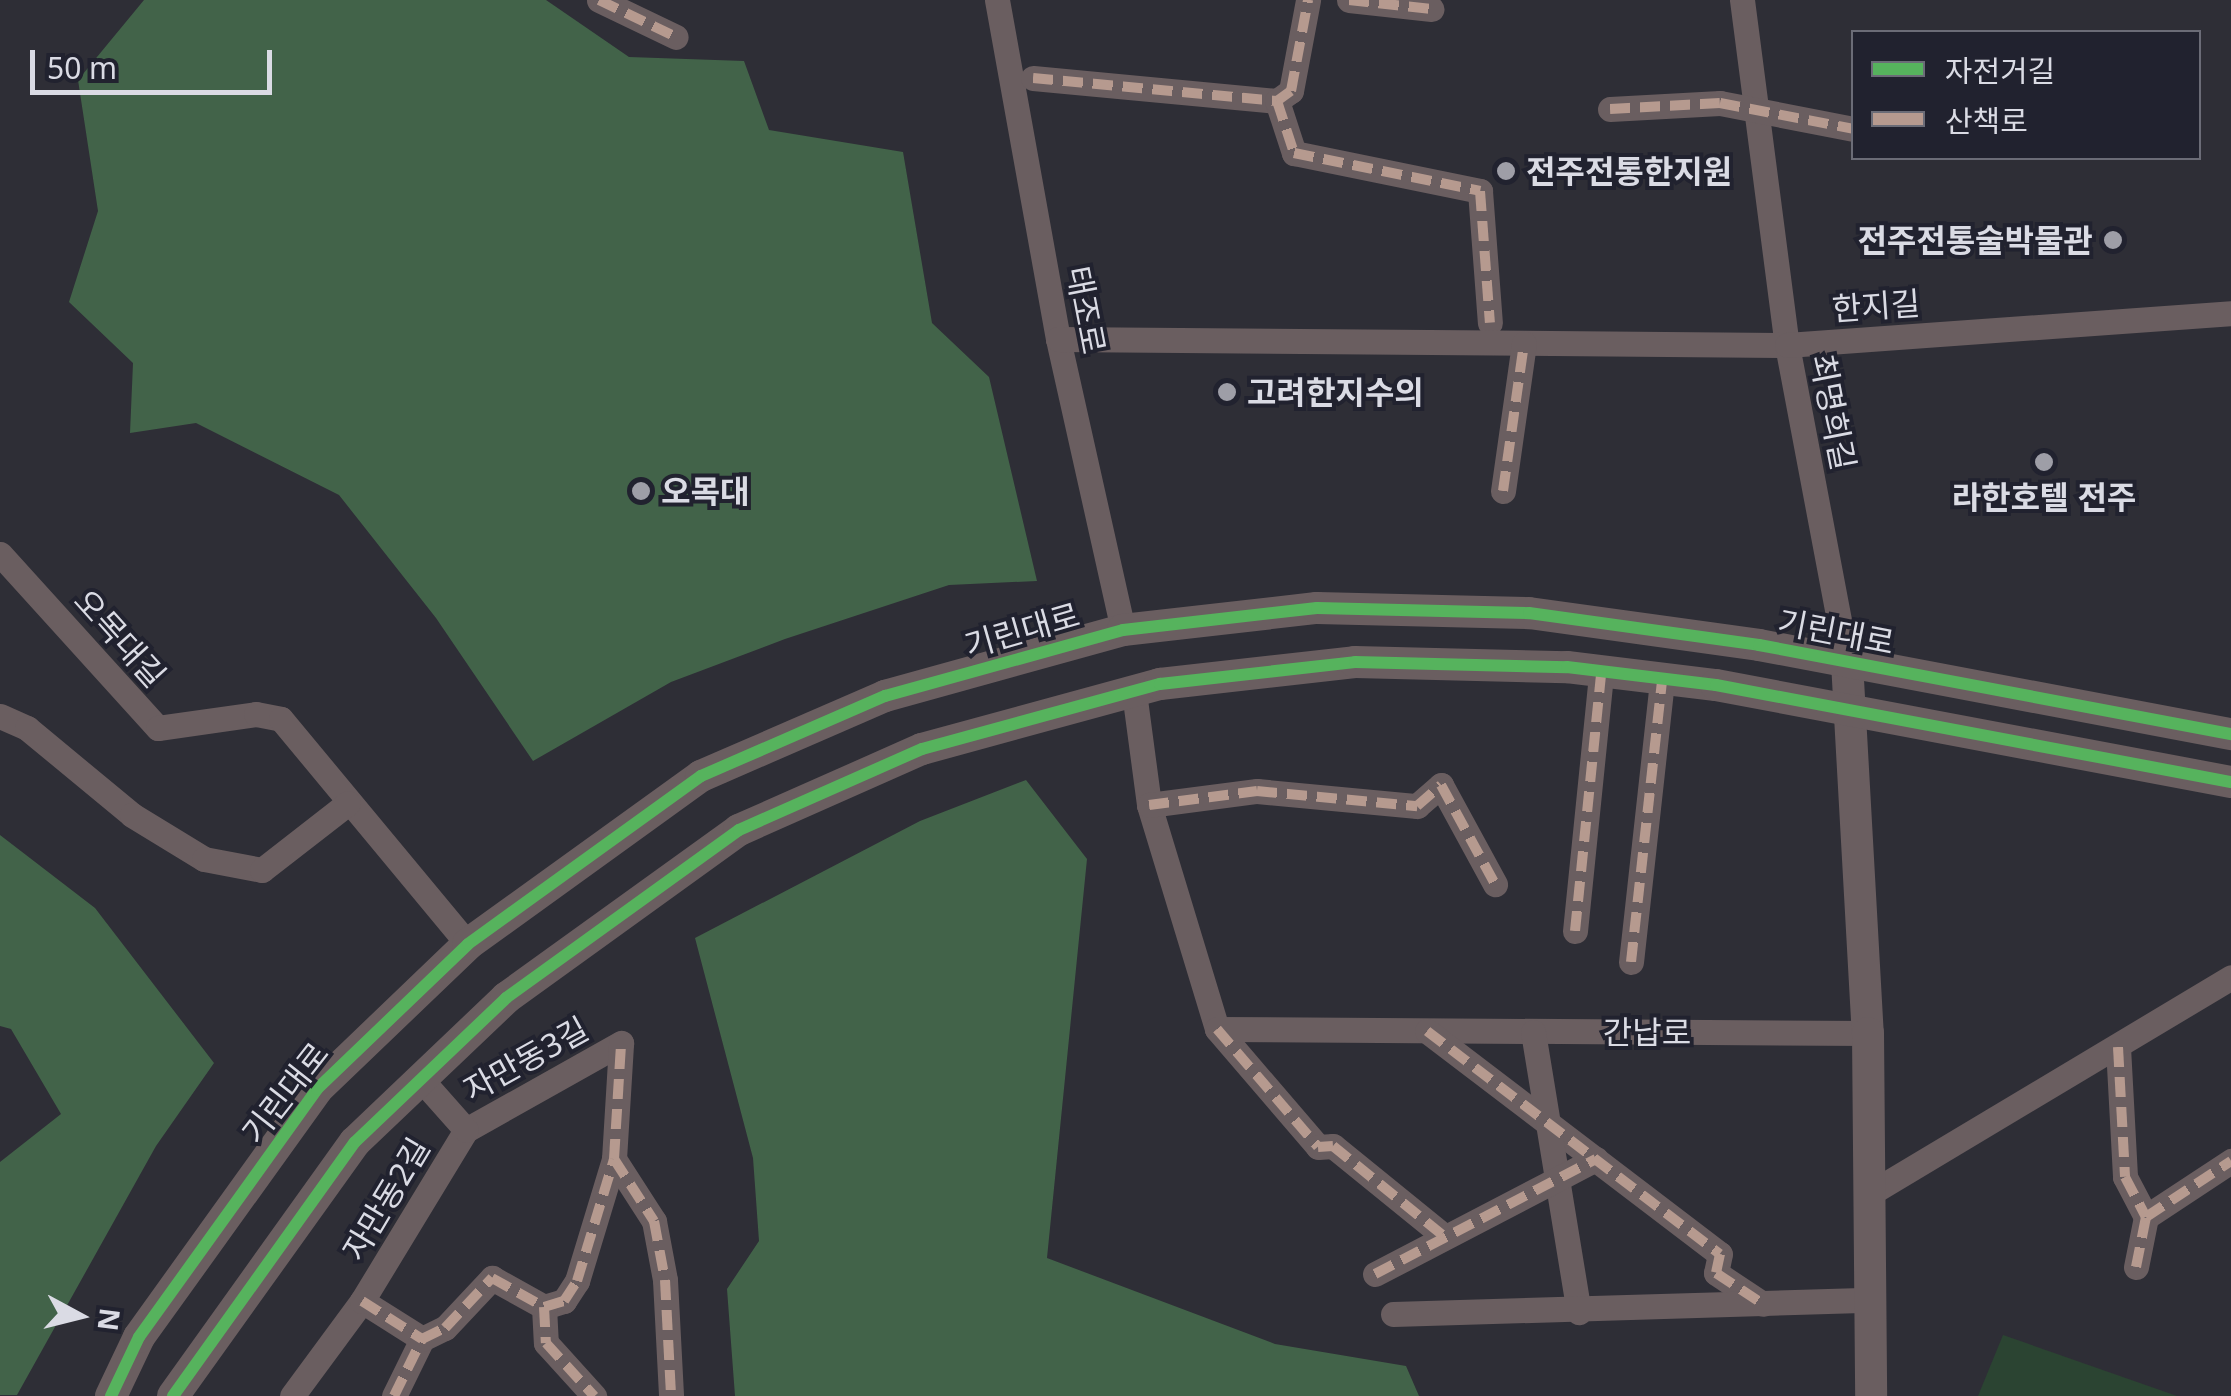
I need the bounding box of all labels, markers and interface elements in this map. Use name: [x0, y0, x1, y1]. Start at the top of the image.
scale bar: [35, 30, 278, 92]
legend: [1851, 30, 2201, 160]
text: 50 m: [47, 47, 117, 88]
text: 자전거길: [1945, 50, 2055, 91]
text: 산책로: [1945, 100, 2028, 141]
place label: 전주전통한지원: [1526, 152, 1732, 190]
marker: 전주전통한지원: [1495, 160, 1517, 182]
place label: 전주전통술박물관: [1857, 221, 2093, 259]
marker: 전주전통술박물관: [2102, 229, 2124, 251]
street label: 태조로: [1059, 263, 1113, 357]
street label: 한지길: [1831, 284, 1921, 328]
street label: 최명희길: [1803, 351, 1863, 473]
place label: 고려한지수의: [1247, 373, 1424, 411]
marker: 고려한지수의: [1216, 381, 1238, 403]
marker: 라한호텔 전주: [2033, 451, 2055, 473]
place label: 오목대: [661, 472, 749, 510]
place label: 라한호텔 전주: [1952, 478, 2136, 516]
marker: 오목대: [630, 480, 652, 502]
street label: 오목대길: [66, 581, 174, 695]
street label: 기린대로: [960, 595, 1084, 665]
street label: 기린대로: [1775, 602, 1897, 662]
street label: 자만동3길: [457, 1009, 595, 1109]
street label: 간납로: [1603, 1013, 1691, 1051]
street label: 기린대로: [234, 1035, 336, 1151]
street label: 자만동2길: [335, 1131, 437, 1267]
north arrow: [30, 1266, 130, 1366]
text: N: [90, 1306, 130, 1333]

